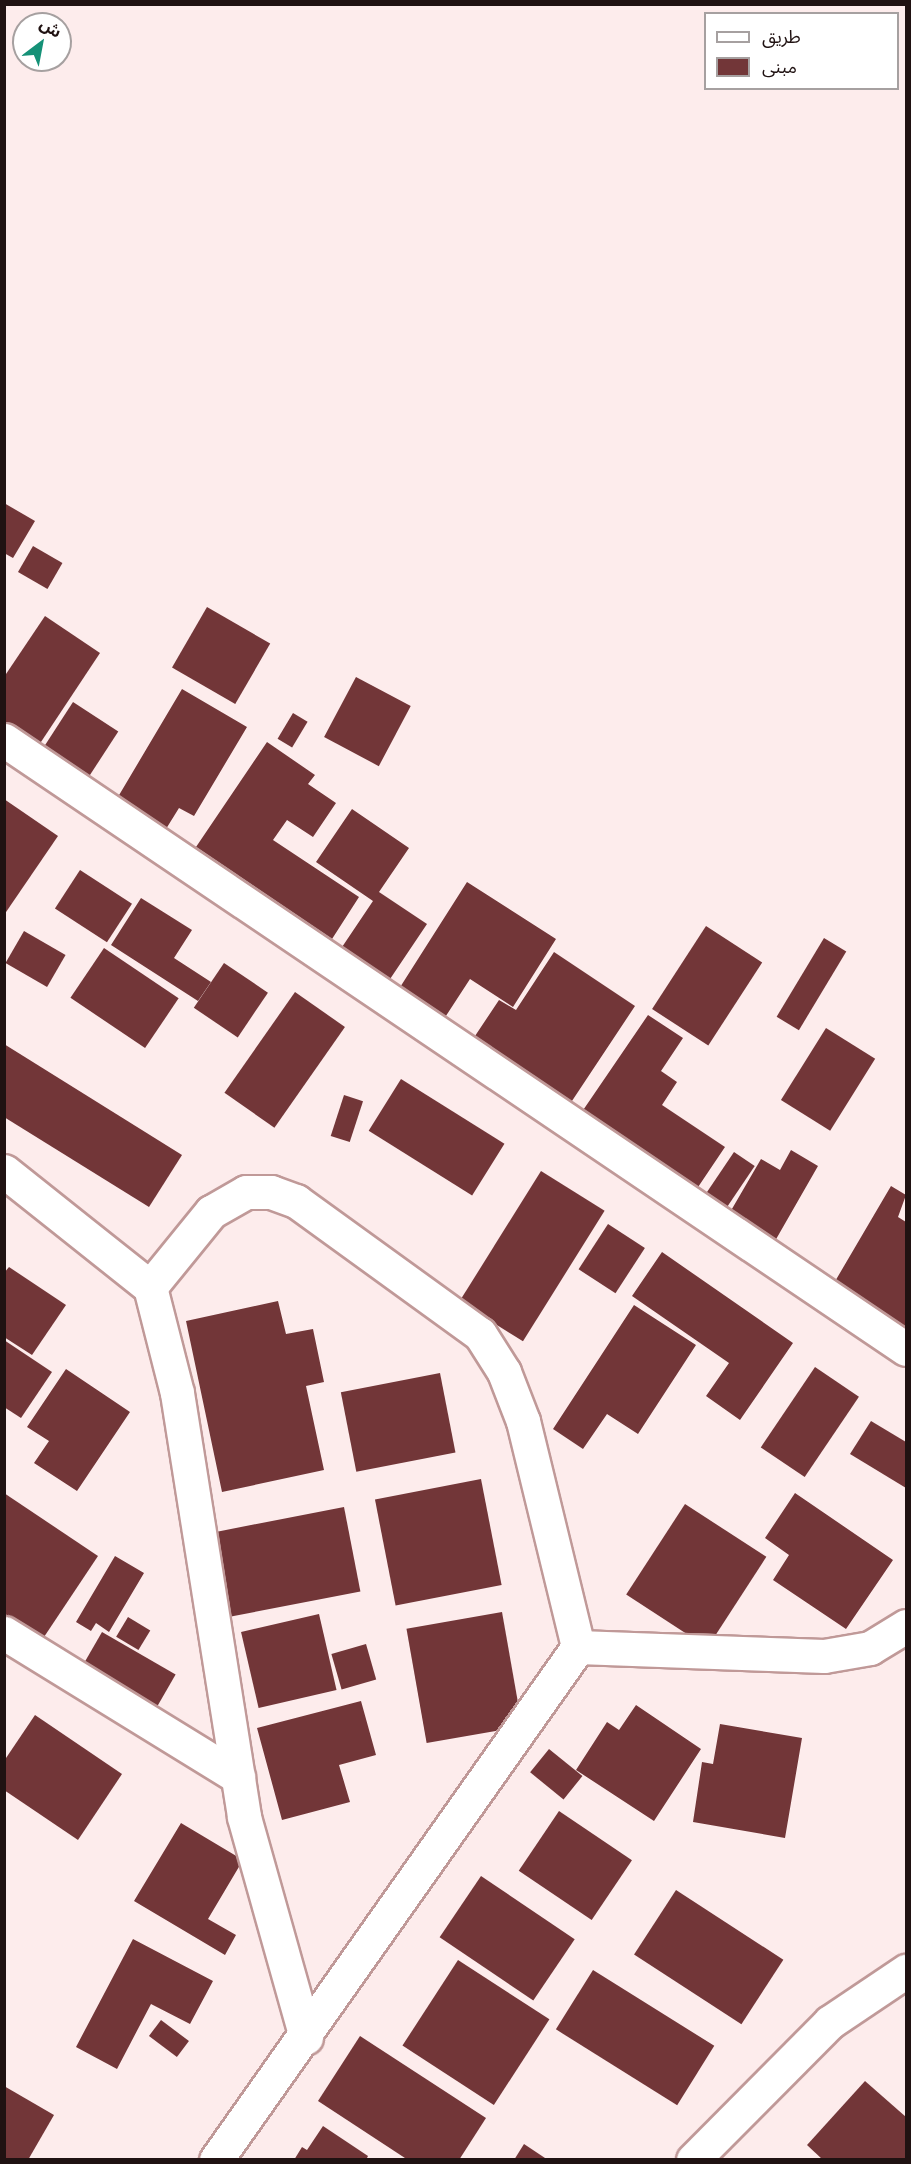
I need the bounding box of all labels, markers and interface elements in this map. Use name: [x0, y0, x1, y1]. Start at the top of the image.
north arrow: [12, 12, 72, 72]
legend: [704, 12, 899, 90]
text: ش: [36, 14, 65, 42]
text: طريق: [762, 26, 801, 47]
text: مبنى: [762, 56, 797, 77]

